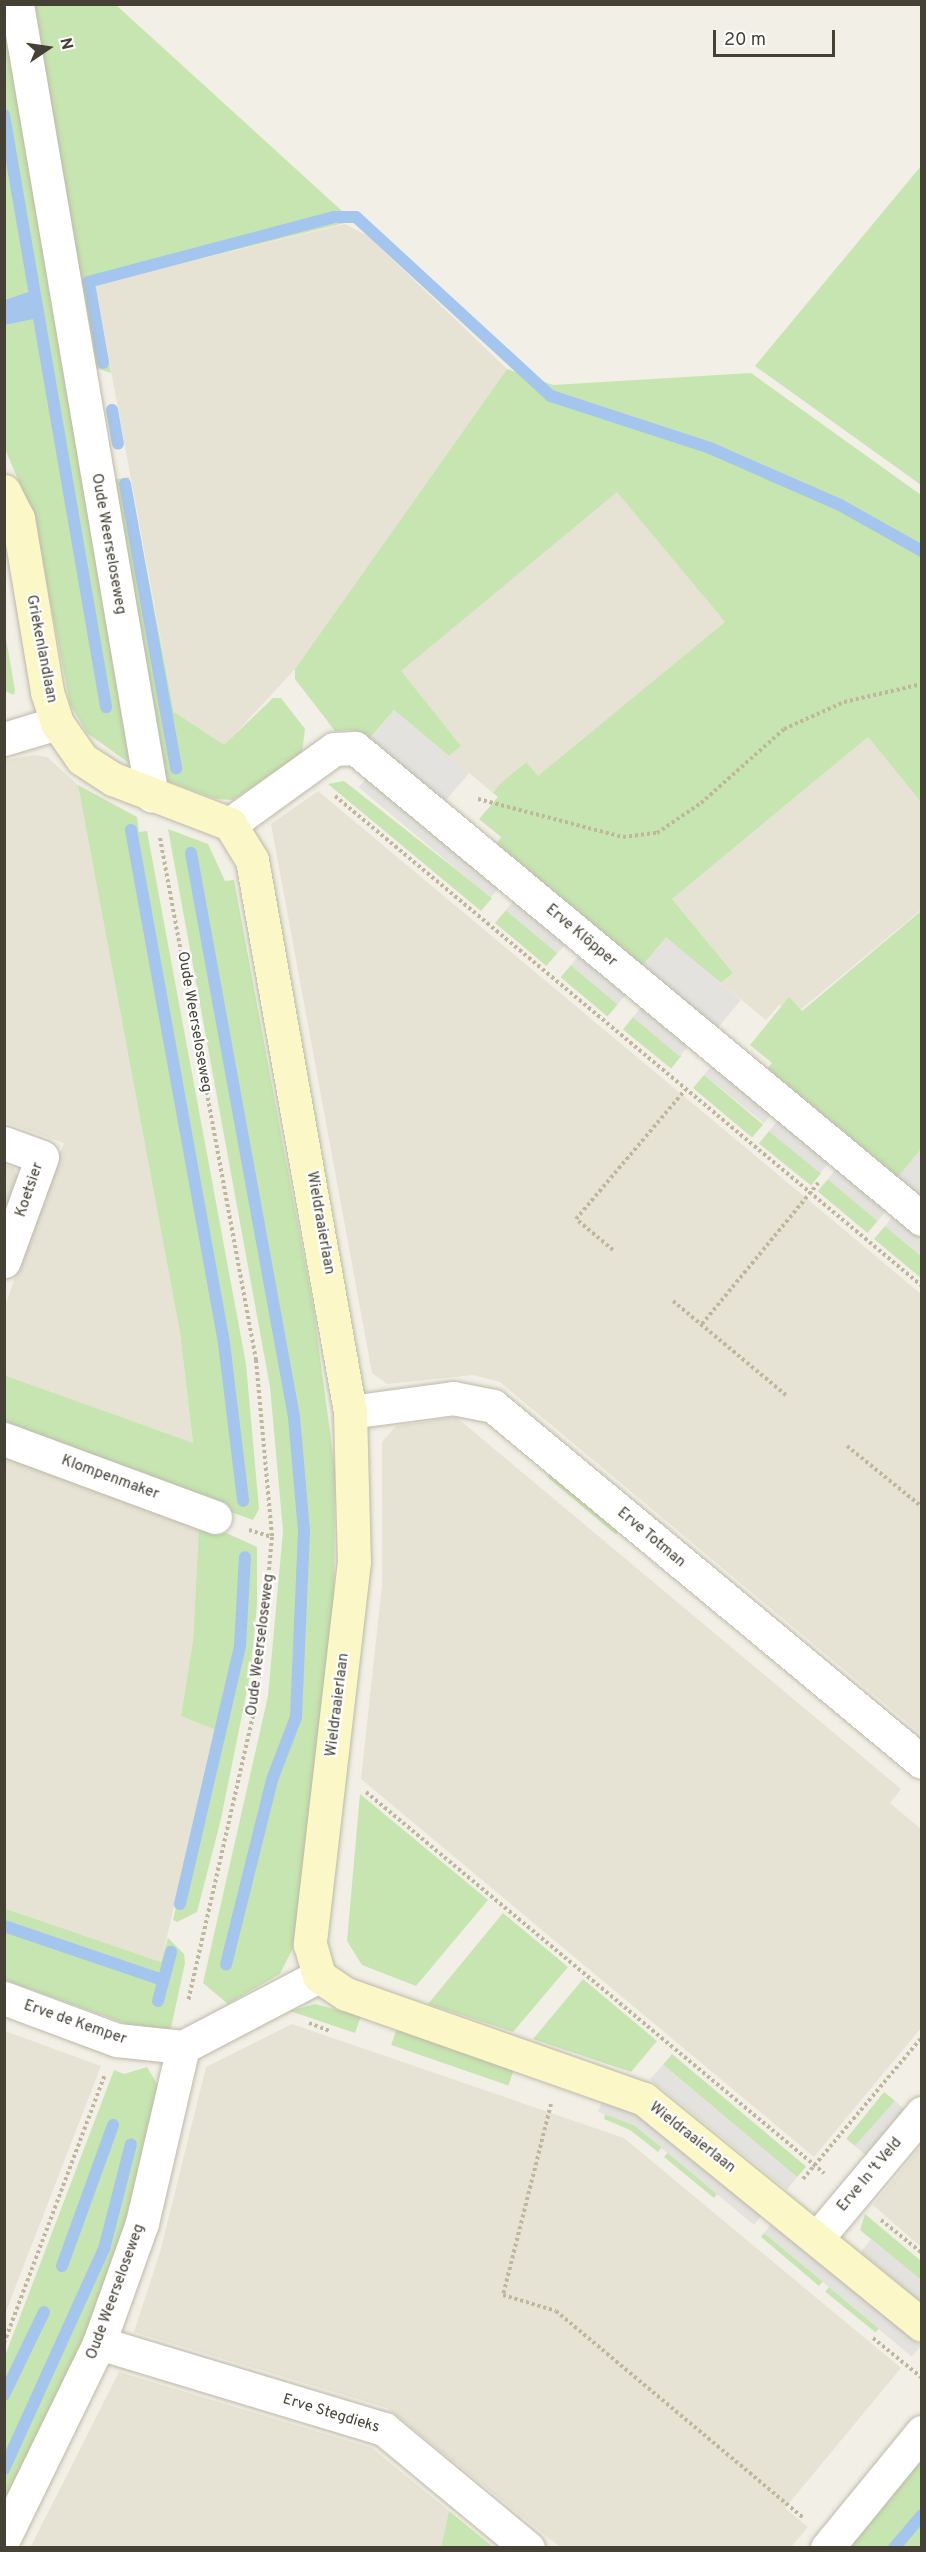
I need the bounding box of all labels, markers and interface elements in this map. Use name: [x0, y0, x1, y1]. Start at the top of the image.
north arrow: [18, 18, 78, 78]
scale bar: [716, 18, 838, 56]
text: 20 m: [724, 29, 766, 52]
text: N: [55, 36, 77, 52]
street label: Oude Weerseloseweg: [87, 472, 129, 616]
street label: Griekenlandlaan: [22, 593, 60, 705]
street label: Erve Klöpper: [542, 901, 620, 971]
street label: Oude Weerseloseweg: [173, 950, 215, 1094]
street label: Koetsier: [12, 1160, 48, 1220]
street label: Wieldraaierlaan: [302, 1170, 338, 1276]
street label: Klompenmaker: [59, 1452, 161, 1504]
street label: Erve Totman: [613, 1504, 689, 1572]
street label: Oude Weerseloseweg: [243, 1573, 279, 1717]
street label: Wieldraaierlaan: [323, 1652, 353, 1758]
street label: Erve de Kemper: [21, 1997, 129, 2049]
street label: Wieldraaierlaan: [645, 2099, 739, 2177]
street label: Erve In 't Veld: [834, 2134, 906, 2216]
street label: Oude Weerseloseweg: [83, 2222, 149, 2362]
street label: Erve Stegdieks: [280, 2391, 382, 2437]

